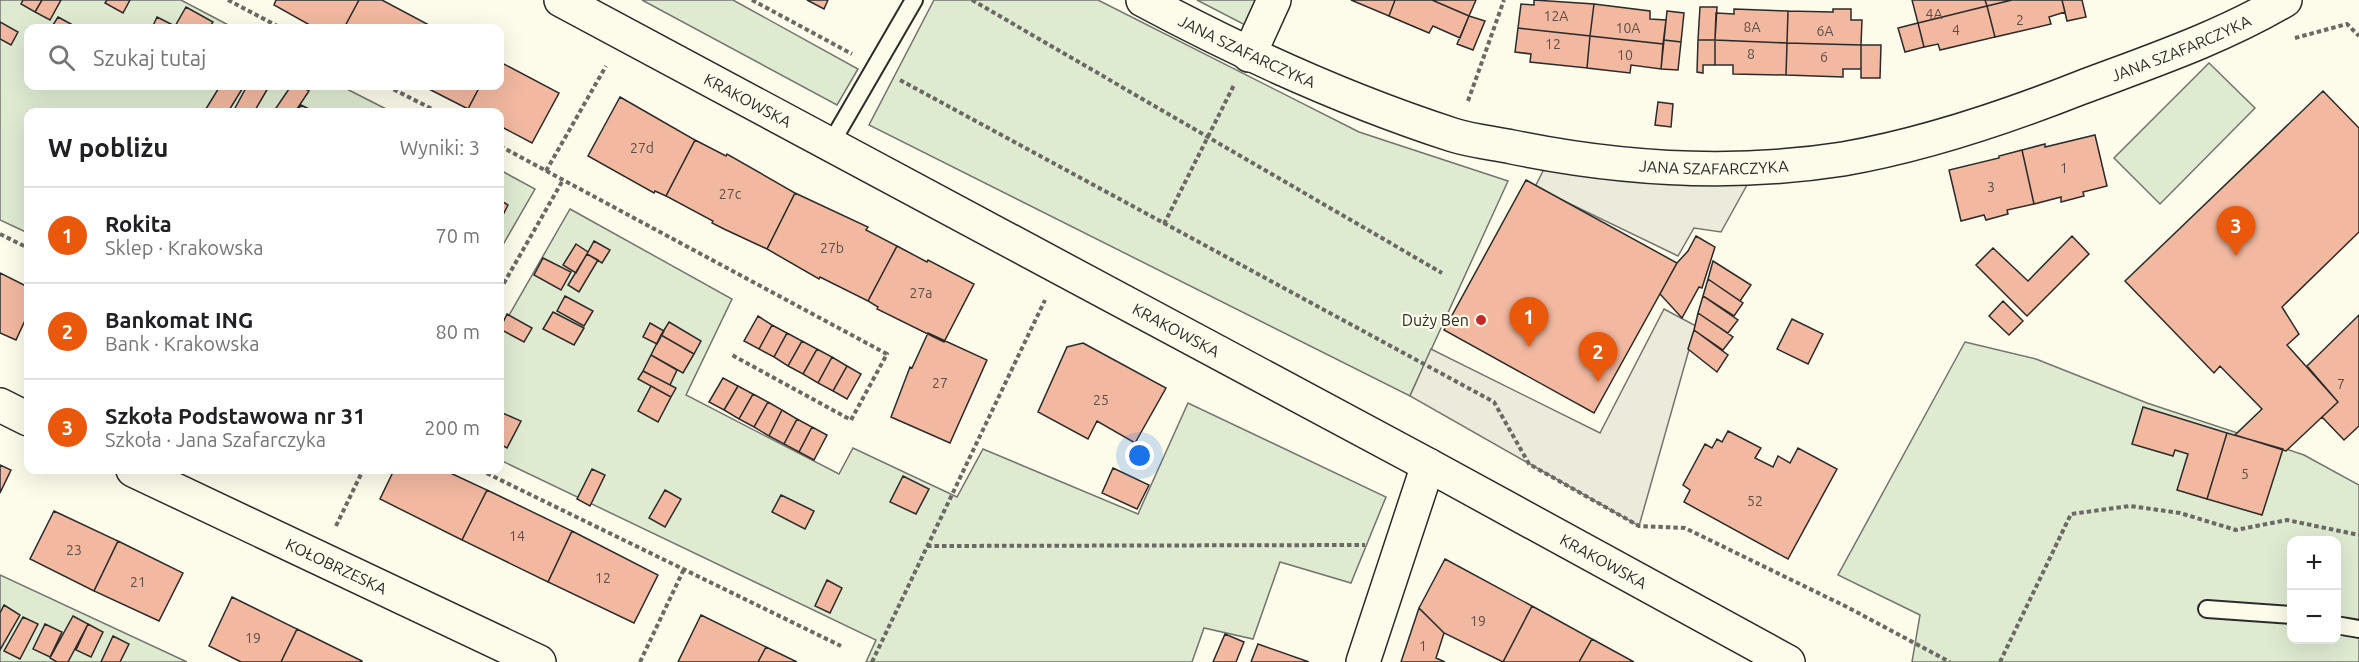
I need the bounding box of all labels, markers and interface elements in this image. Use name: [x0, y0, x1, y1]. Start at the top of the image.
house number: 4A: [1926, 6, 1943, 22]
house number: 12A: [1544, 8, 1568, 24]
street label: JANA SZAFARCZYKA: [1176, 11, 1319, 91]
street label: JANA SZAFARCZYKA: [2109, 11, 2254, 85]
house number: 2: [2016, 12, 2024, 28]
house number: 8A: [1744, 19, 1761, 35]
house number: 10A: [1616, 20, 1640, 36]
house number: 4: [1952, 22, 1960, 38]
house number: 6A: [1817, 23, 1834, 39]
search box: [24, 24, 504, 90]
house number: 12: [1545, 36, 1561, 52]
icon: search: [45, 41, 78, 74]
text: Szukaj tutaj: [93, 45, 206, 70]
house number: 8: [1747, 46, 1755, 62]
house number: 10: [1617, 47, 1633, 63]
house number: 6: [1820, 49, 1828, 65]
street label: KRAKOWSKA: [701, 70, 795, 131]
text: W pobliżu: [48, 133, 169, 162]
text: Wyniki: 3: [400, 136, 480, 159]
house number: 27d: [630, 140, 654, 156]
street label: JANA SZAFARCZYKA: [1639, 156, 1790, 177]
house number: 1: [2060, 160, 2068, 176]
house number: 3: [1987, 179, 1995, 195]
house number: 27c: [719, 186, 742, 202]
pin: 3: [2216, 206, 2256, 256]
text: Rokita: [105, 211, 172, 236]
text: 1: [62, 224, 73, 247]
text: 70 m: [436, 224, 480, 247]
text: Sklep · Krakowska: [105, 236, 264, 259]
house number: 27b: [820, 240, 844, 256]
house number: 27a: [910, 285, 933, 301]
pin: 1: [1510, 298, 1549, 347]
street label: KRAKOWSKA: [1129, 299, 1223, 361]
text: Bankomat ING: [105, 307, 253, 332]
place label: Duży Ben: [1402, 311, 1469, 329]
marker: Duży Ben: [1474, 313, 1488, 327]
text: 2: [62, 320, 73, 343]
text: 80 m: [436, 320, 480, 343]
text: Bank · Krakowska: [105, 332, 260, 355]
pin: 2: [1578, 332, 1618, 382]
house number: 27: [932, 375, 948, 391]
house number: 7: [2337, 376, 2345, 392]
house number: 25: [1093, 392, 1109, 408]
text: Szkoła Podstawowa nr 31: [105, 403, 366, 428]
text: 3: [62, 416, 73, 439]
text: 200 m: [424, 416, 480, 439]
text: Szkoła · Jana Szafarczyka: [105, 428, 326, 451]
your location: [1125, 441, 1154, 470]
house number: 5: [2241, 466, 2249, 482]
house number: 52: [1747, 493, 1763, 509]
house number: 14: [509, 528, 525, 544]
street label: KRAKOWSKA: [1557, 530, 1651, 592]
street label: KOŁOBRZESKA: [283, 535, 390, 598]
map controls: [2287, 536, 2341, 644]
button: +: [2287, 536, 2341, 590]
house number: 23: [66, 542, 82, 558]
house number: 12: [595, 570, 611, 586]
house number: 21: [130, 574, 146, 590]
button: −: [2287, 590, 2341, 644]
house number: 19: [1470, 613, 1486, 629]
house number: 19: [245, 630, 261, 646]
house number: 1: [1419, 638, 1427, 654]

